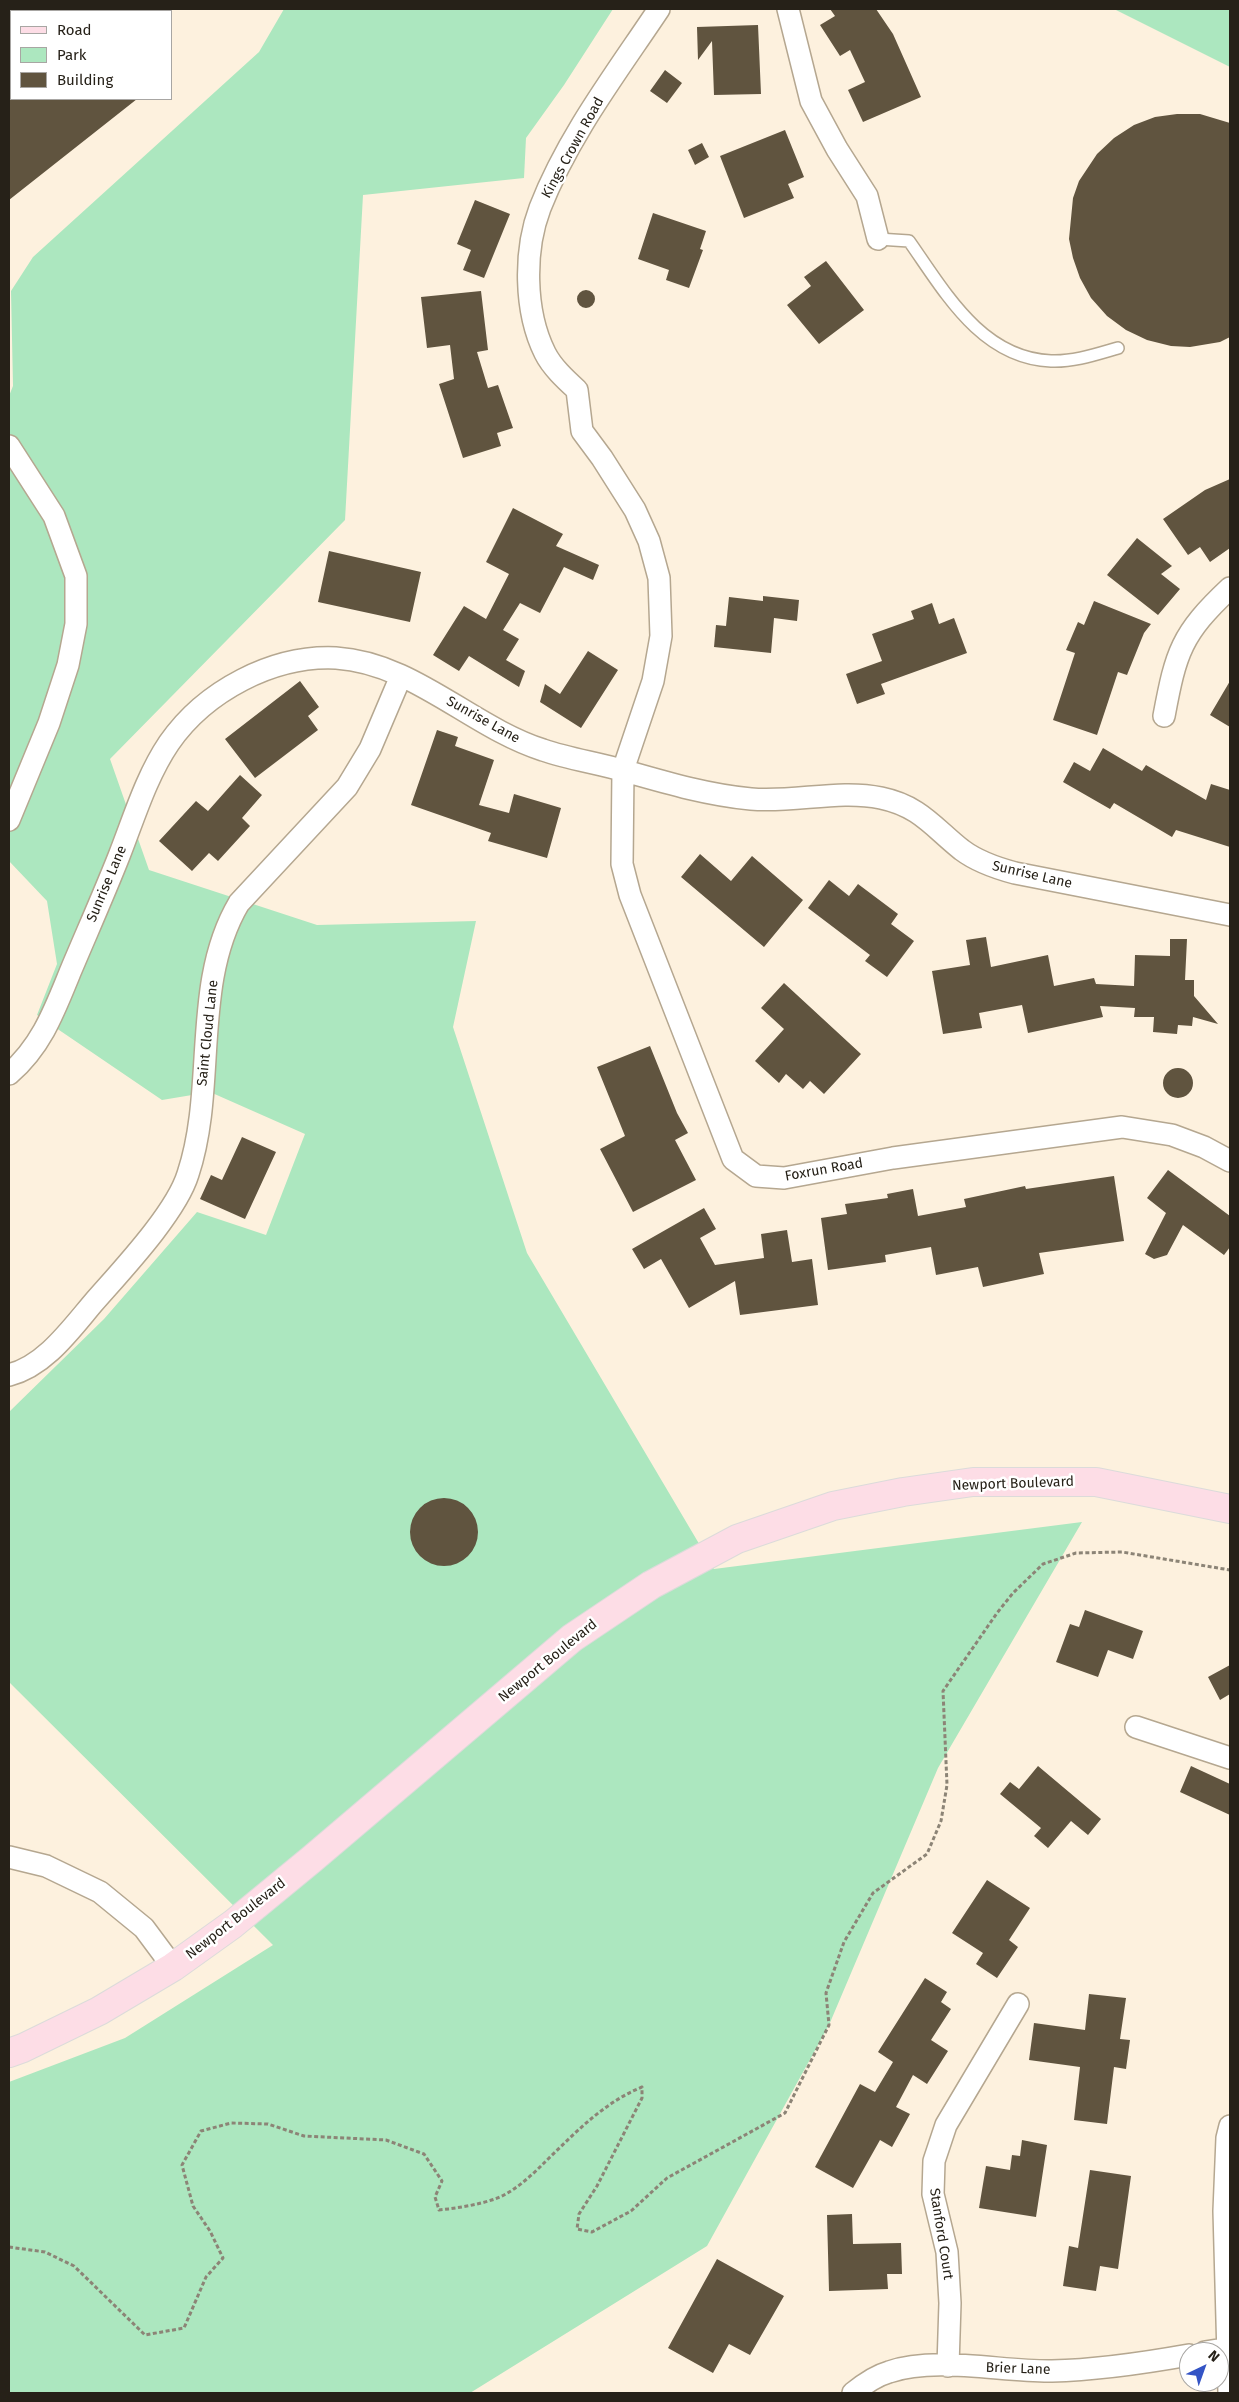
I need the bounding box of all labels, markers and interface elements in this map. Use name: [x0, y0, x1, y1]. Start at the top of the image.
legend: [10, 10, 172, 100]
text: Road: [57, 21, 92, 39]
text: Park: [57, 46, 87, 64]
text: Building: [57, 71, 113, 89]
street label: Kings Crown Road: [538, 95, 608, 201]
street label: Sunrise Lane: [443, 693, 523, 747]
street label: Sunrise Lane: [83, 843, 131, 925]
street label: Sunrise Lane: [990, 858, 1074, 892]
street label: Saint Cloud Lane: [194, 979, 222, 1087]
street label: Foxrun Road: [784, 1155, 864, 1185]
street label: Newport Boulevard: [952, 1473, 1074, 1495]
street label: Newport Boulevard: [495, 1616, 601, 1706]
street label: Newport Boulevard: [183, 1875, 289, 1963]
street label: Stanford Court: [925, 2187, 957, 2281]
north arrow: [1179, 2342, 1229, 2392]
text: N: [1205, 2347, 1223, 2366]
street label: Brier Lane: [985, 2359, 1051, 2379]

